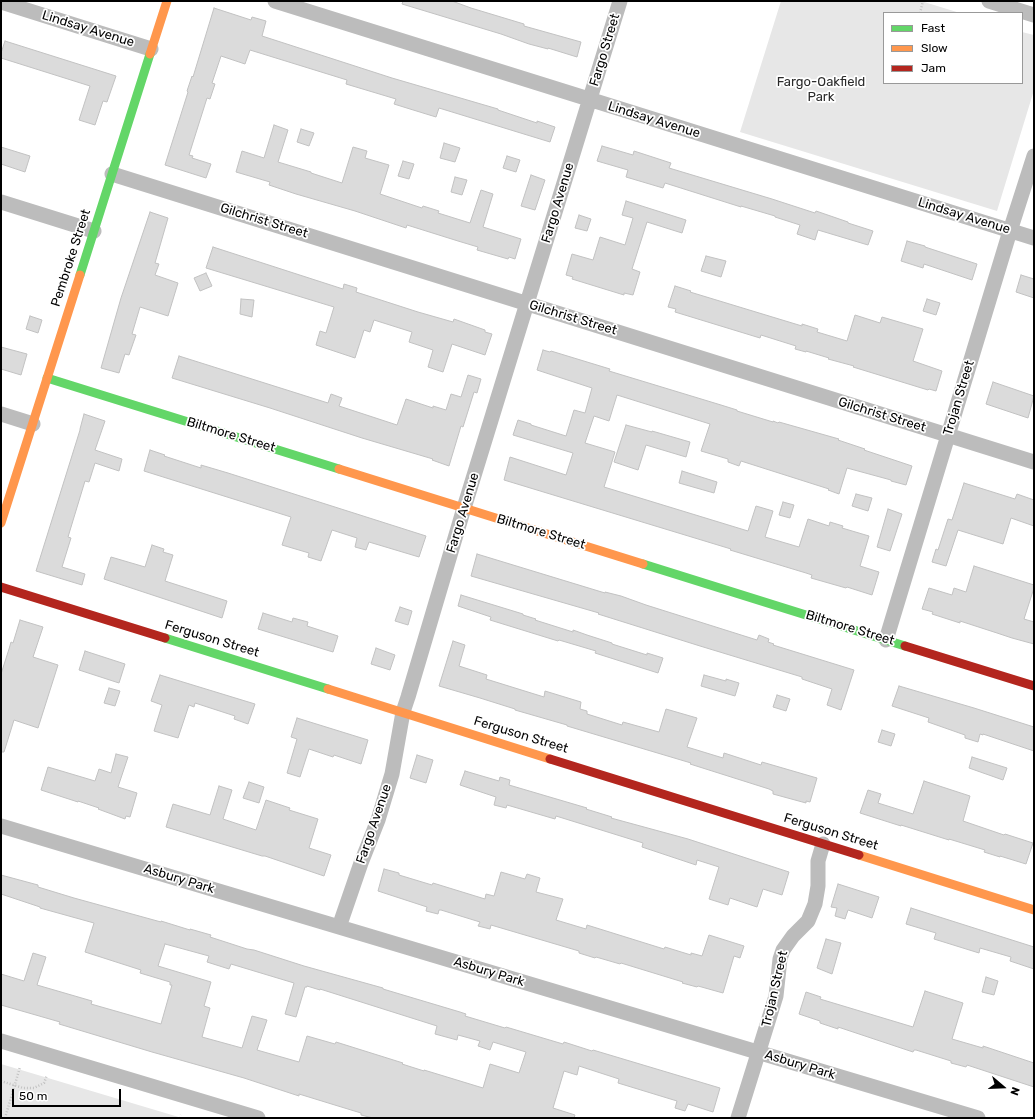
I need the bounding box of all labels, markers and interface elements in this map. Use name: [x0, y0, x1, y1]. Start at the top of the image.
street label: Lindsay Avenue: [40, 8, 136, 50]
street label: Fargo Street: [587, 12, 623, 88]
legend: [883, 12, 1023, 84]
text: Fast: [921, 21, 945, 35]
text: Slow: [921, 41, 948, 55]
text: Jam: [921, 61, 946, 75]
park label: Fargo-Oakfield Park: [777, 74, 865, 105]
street label: Lindsay Avenue: [606, 99, 702, 141]
street label: Fargo Avenue: [538, 161, 578, 245]
street label: Lindsay Avenue: [916, 195, 1012, 237]
street label: Gilchrist Street: [218, 200, 310, 242]
street label: Pembroke Street: [48, 207, 94, 309]
street label: Gilchrist Street: [527, 297, 619, 339]
street label: Trojan Street: [940, 358, 978, 438]
street label: Gilchrist Street: [836, 394, 928, 436]
street label: Biltmore Street: [185, 414, 277, 456]
street label: Fargo Avenue: [443, 471, 483, 555]
street label: Biltmore Street: [495, 511, 587, 553]
street label: Biltmore Street: [804, 607, 896, 649]
street label: Ferguson Street: [163, 617, 261, 661]
street label: Ferguson Street: [472, 713, 570, 757]
street label: Fargo Avenue: [353, 782, 395, 866]
street label: Ferguson Street: [782, 810, 880, 854]
street label: Asbury Park: [142, 861, 216, 897]
street label: Trojan Street: [759, 949, 791, 1029]
street label: Asbury Park: [452, 954, 526, 990]
street label: Asbury Park: [763, 1047, 837, 1083]
north arrow: [983, 1067, 1023, 1107]
scale bar: [14, 1081, 123, 1107]
text: N: [1007, 1085, 1022, 1097]
text: 50 m: [19, 1089, 47, 1103]

